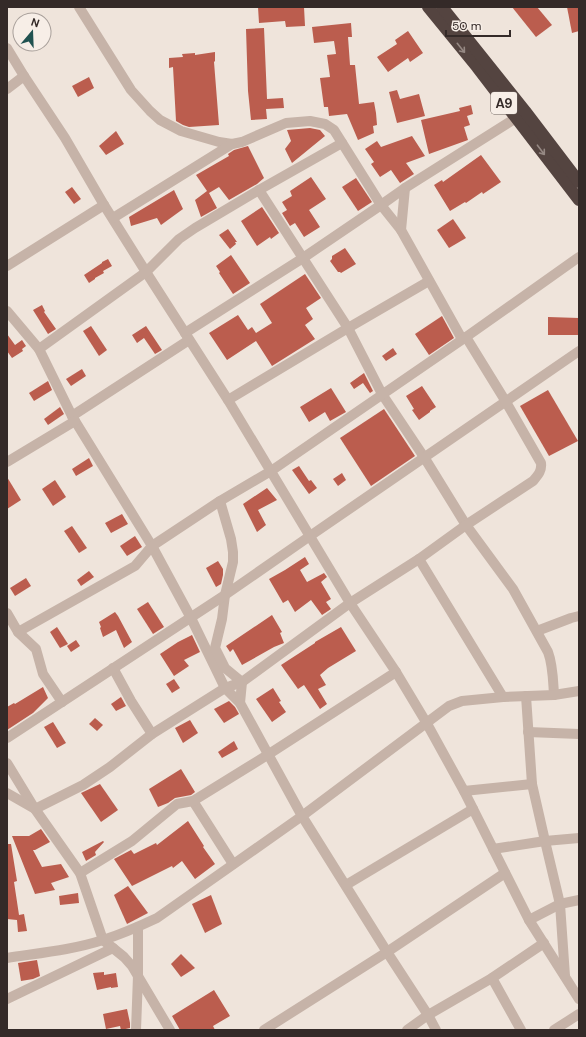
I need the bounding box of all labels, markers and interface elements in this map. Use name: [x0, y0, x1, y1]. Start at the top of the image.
north arrow: [12, 12, 52, 52]
scale bar: [446, 12, 510, 38]
text: N: [29, 15, 41, 30]
text: 50 m: [452, 18, 481, 34]
one-way arrow: [457, 43, 465, 54]
road number: A9: [491, 92, 517, 114]
one-way arrow: [537, 145, 546, 156]

